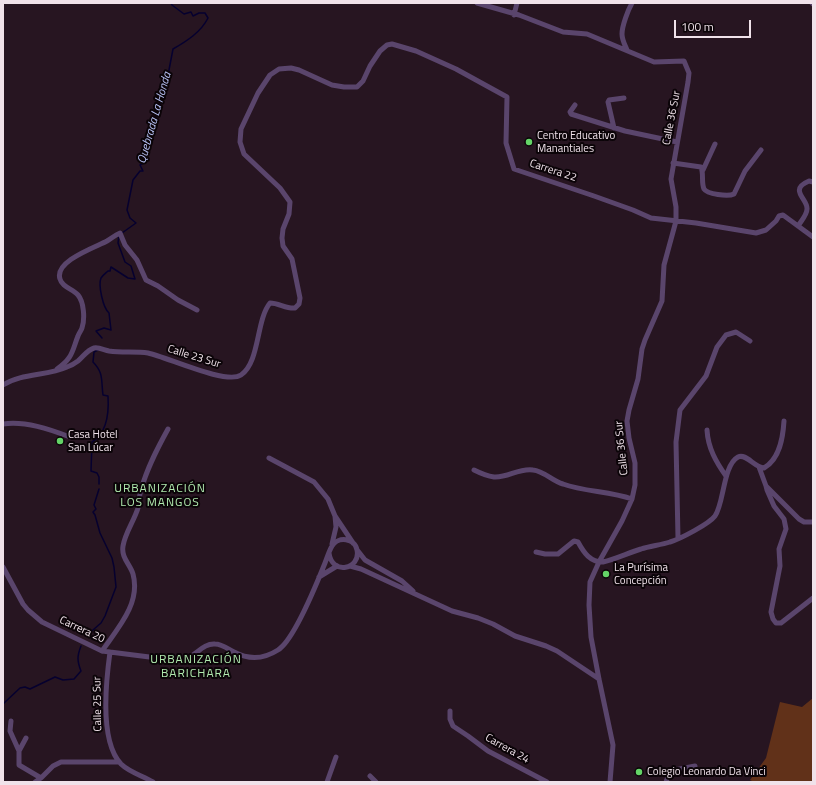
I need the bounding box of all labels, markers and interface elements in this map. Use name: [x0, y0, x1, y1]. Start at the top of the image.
scale bar: [676, 12, 753, 38]
text: 100 m: [681, 17, 714, 36]
water label: Quebrada La Honda: [135, 71, 175, 165]
street label: Calle 36 Sur: [660, 90, 684, 146]
place label: Centro Educativo Manantiales: [537, 129, 615, 155]
marker: Centro Educativo Manantiales: [524, 137, 534, 147]
street label: Carrera 22: [528, 157, 578, 185]
street label: Calle 23 Sur: [166, 343, 222, 371]
street label: Calle 36 Sur: [613, 420, 631, 476]
place label: Casa Hotel San Lúcar: [68, 428, 118, 454]
marker: Casa Hotel San Lúcar: [55, 436, 65, 446]
district label: URBANIZACIÓN LOS MANGOS: [114, 482, 206, 510]
place label: La Purísima Concepción: [614, 561, 668, 587]
marker: La Purísima Concepción: [601, 569, 611, 579]
street label: Carrera 20: [57, 614, 107, 646]
district label: URBANIZACIÓN BARICHARA: [150, 653, 242, 681]
street label: Calle 25 Sur: [91, 676, 105, 732]
street label: Carrera 24: [483, 731, 531, 767]
place label: Colegio Leonardo Da Vinci: [647, 765, 766, 779]
marker: Colegio Leonardo Da Vinci: [634, 767, 644, 777]

